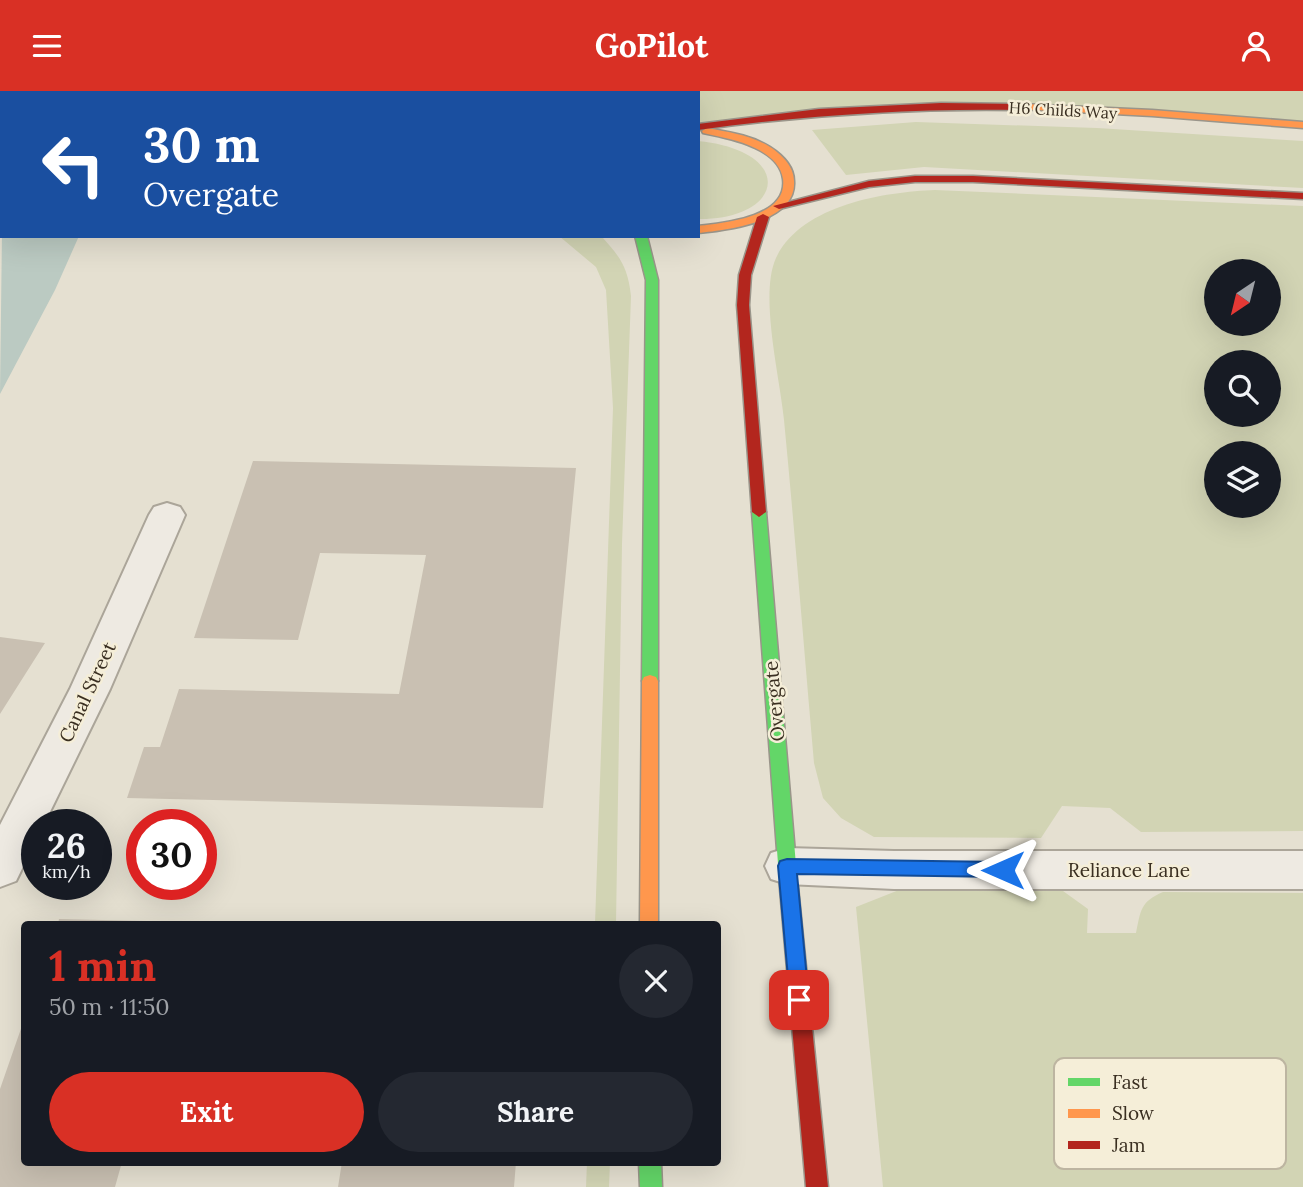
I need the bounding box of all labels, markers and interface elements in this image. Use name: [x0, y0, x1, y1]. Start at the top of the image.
text: GoPilot: [595, 25, 708, 66]
icon: menu: [28, 27, 66, 65]
icon: person: [1237, 27, 1275, 65]
street label: H6 Childs Way: [1008, 97, 1118, 123]
text: 30 m: [143, 113, 260, 175]
icon: left: [28, 119, 119, 210]
text: Overgate: [143, 174, 279, 215]
north arrow: [1204, 259, 1281, 336]
map controls: [1204, 259, 1281, 518]
button: search: [1204, 350, 1281, 427]
button: layers: [1204, 441, 1281, 518]
street label: Canal Street: [53, 637, 121, 746]
street label: Overgate: [759, 660, 789, 742]
speed limit sign: 30: [126, 809, 217, 900]
text: 26: [47, 823, 86, 868]
position arrow: [966, 833, 1040, 907]
street label: Reliance Lane: [1068, 858, 1190, 882]
text: km/h: [42, 860, 91, 883]
text: 1 min: [49, 939, 156, 993]
button: close: [619, 944, 693, 1018]
pin: [769, 970, 829, 1030]
icon: arrive: [780, 981, 818, 1019]
text: 50 m · 11:50: [49, 992, 170, 1021]
legend: [1054, 1058, 1286, 1169]
text: Fast: [1112, 1070, 1148, 1094]
button: Exit: [49, 1072, 364, 1152]
button: Share: [378, 1072, 693, 1152]
text: Slow: [1112, 1101, 1155, 1125]
text: Jam: [1111, 1133, 1146, 1157]

